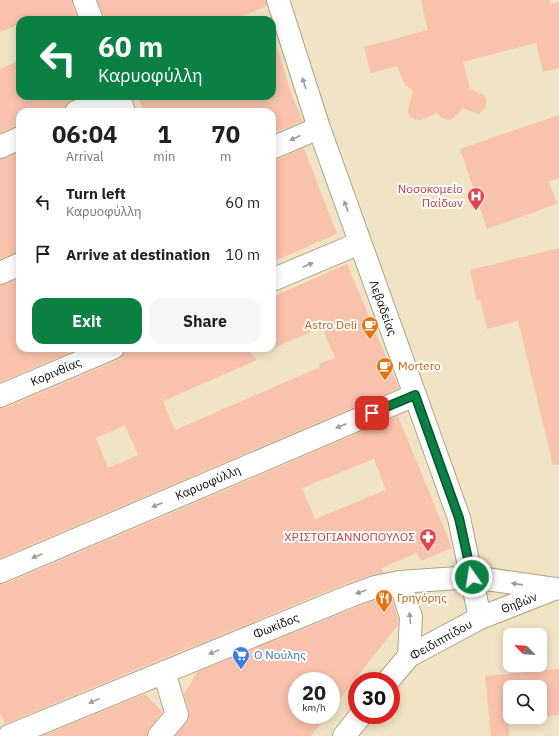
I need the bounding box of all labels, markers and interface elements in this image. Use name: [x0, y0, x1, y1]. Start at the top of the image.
text: 60 m: [98, 28, 163, 65]
icon: left: [32, 32, 84, 84]
text: Καρυοφύλλη: [98, 64, 203, 87]
one-way arrow: [301, 77, 307, 89]
text: 06:04: [52, 118, 117, 150]
text: 1: [157, 118, 172, 150]
text: 70: [211, 118, 240, 150]
one-way arrow: [290, 135, 301, 141]
text: Arrival: [66, 148, 104, 165]
text: min: [153, 148, 175, 165]
text: m: [220, 148, 231, 165]
place label: Νοσοκομείο Παίδων: [398, 181, 463, 210]
text: Turn left: [66, 184, 126, 203]
hospital icon: Νοσοκομείο Παίδων: [466, 186, 486, 211]
icon: left: [32, 191, 54, 213]
text: 60 m: [225, 193, 260, 212]
one-way arrow: [343, 200, 349, 212]
text: Καρυοφύλλη: [66, 203, 142, 220]
icon: arrive: [32, 243, 54, 265]
text: Arrive at destination: [66, 245, 210, 264]
text: 10 m: [225, 245, 260, 264]
one-way arrow: [302, 262, 313, 268]
street label: Λεβαδείας: [366, 278, 401, 338]
button: Exit: [32, 298, 142, 344]
button: Share: [150, 298, 260, 344]
cafe icon: Astro Deli: [360, 315, 380, 340]
place label: Astro Deli: [305, 317, 357, 332]
street label: Κορινθίας: [28, 354, 84, 389]
cafe icon: Mortero: [375, 356, 395, 381]
place label: Mortero: [398, 358, 441, 373]
pin: [355, 396, 389, 430]
icon: arrive: [361, 402, 383, 424]
one-way arrow: [334, 424, 346, 430]
street label: Καρυοφύλλη: [173, 462, 243, 503]
one-way arrow: [151, 502, 162, 508]
pharmacy icon: ΧΡΙΣΤΟΓΙΑΝΝΟΠΟΥΛΟΣ: [418, 527, 438, 552]
place label: ΧΡΙΣΤΟΓΙΑΝΝΟΠΟΥΛΟΣ: [284, 529, 415, 544]
one-way arrow: [32, 553, 43, 559]
position arrow: [451, 556, 493, 598]
one-way arrow: [511, 581, 523, 587]
restaurant icon: Γρηγόρης: [374, 588, 394, 613]
street label: Θηβών: [499, 589, 539, 616]
one-way arrow: [354, 590, 366, 596]
place label: Γρηγόρης: [397, 590, 447, 605]
street label: Φωκίδος: [251, 609, 301, 642]
one-way arrow: [407, 612, 414, 624]
street label: Φειδιππίδου: [407, 616, 475, 663]
north arrow: [503, 628, 547, 672]
map controls: [503, 628, 547, 724]
supermarket icon: Ο Νούλης: [231, 645, 251, 670]
place label: Ο Νούλης: [254, 647, 306, 662]
one-way arrow: [208, 649, 220, 655]
speed limit sign: 30: [348, 672, 400, 724]
text: 20: [302, 679, 326, 706]
button: search: [503, 680, 547, 724]
one-way arrow: [88, 699, 100, 705]
text: km/h: [302, 701, 326, 714]

